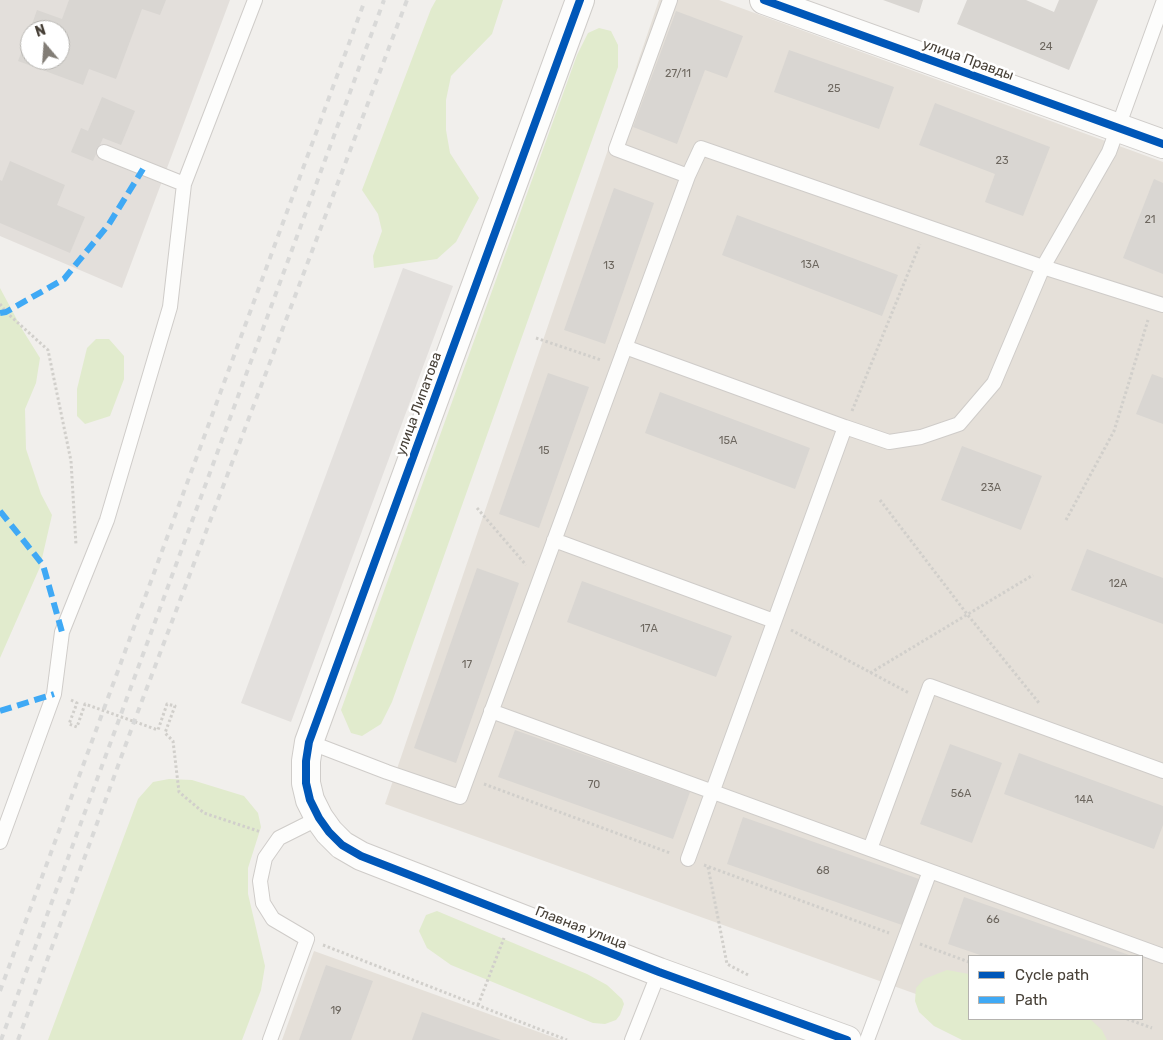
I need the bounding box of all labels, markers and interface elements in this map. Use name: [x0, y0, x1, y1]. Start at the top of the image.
north arrow: [20, 20, 70, 70]
text: N: [33, 22, 48, 41]
street label: улица Правды: [920, 36, 1016, 84]
house number: 24: [1039, 40, 1053, 54]
house number: 27/11: [665, 67, 691, 81]
house number: 25: [828, 82, 840, 96]
house number: 23: [995, 154, 1009, 168]
house number: 21: [1144, 213, 1156, 227]
house number: 13А: [801, 258, 819, 272]
house number: 13: [603, 259, 615, 273]
street label: улица Липатова: [392, 350, 446, 458]
house number: 15А: [719, 434, 737, 448]
house number: 15: [538, 444, 550, 458]
house number: 23А: [981, 481, 1001, 495]
house number: 12А: [1109, 577, 1127, 591]
house number: 17А: [640, 622, 658, 636]
house number: 17: [462, 658, 472, 672]
house number: 70: [588, 778, 600, 792]
house number: 56А: [951, 787, 971, 801]
house number: 14А: [1075, 793, 1093, 807]
house number: 68: [816, 864, 830, 878]
street label: Главная улица: [533, 903, 629, 953]
house number: 66: [986, 913, 1000, 927]
legend: [968, 955, 1143, 1020]
text: Cycle path: [1015, 966, 1089, 984]
text: Path: [1015, 991, 1048, 1009]
house number: 19: [330, 1004, 342, 1018]

